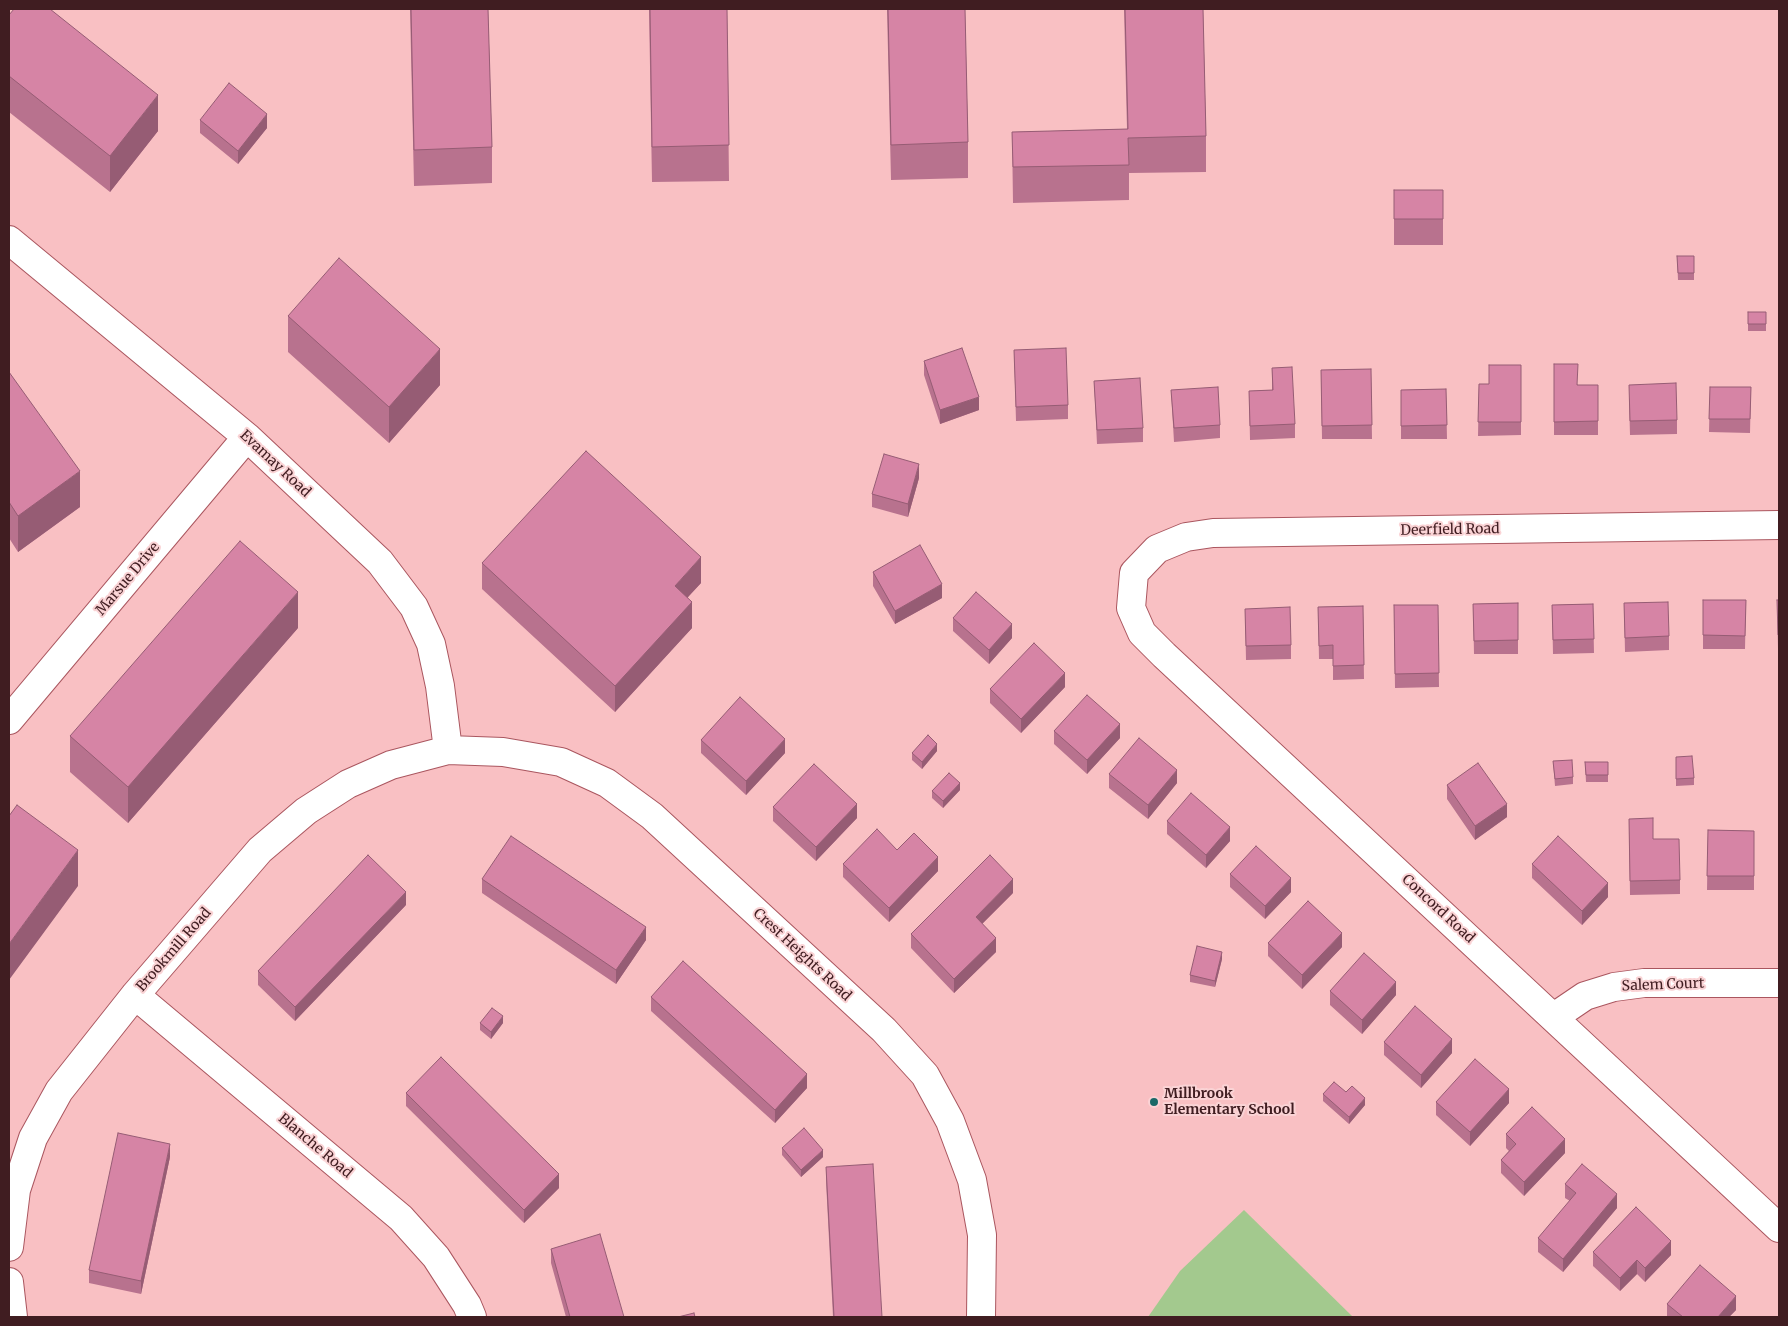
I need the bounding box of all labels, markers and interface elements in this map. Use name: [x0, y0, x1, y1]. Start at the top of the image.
street label: Evamay Road: [236, 427, 314, 501]
street label: Deerfield Road: [1400, 521, 1500, 539]
street label: Marsue Drive: [93, 539, 163, 619]
street label: Concord Road: [1398, 871, 1478, 947]
street label: Brookmill Road: [133, 905, 215, 995]
street label: Crest Heights Road: [750, 905, 854, 1005]
street label: Salem Court: [1621, 975, 1705, 995]
place label: Millbrook Elementary School: [1164, 1086, 1295, 1118]
marker: Millbrook Elementary School: [1148, 1096, 1160, 1108]
street label: Blanche Road: [275, 1110, 355, 1182]

